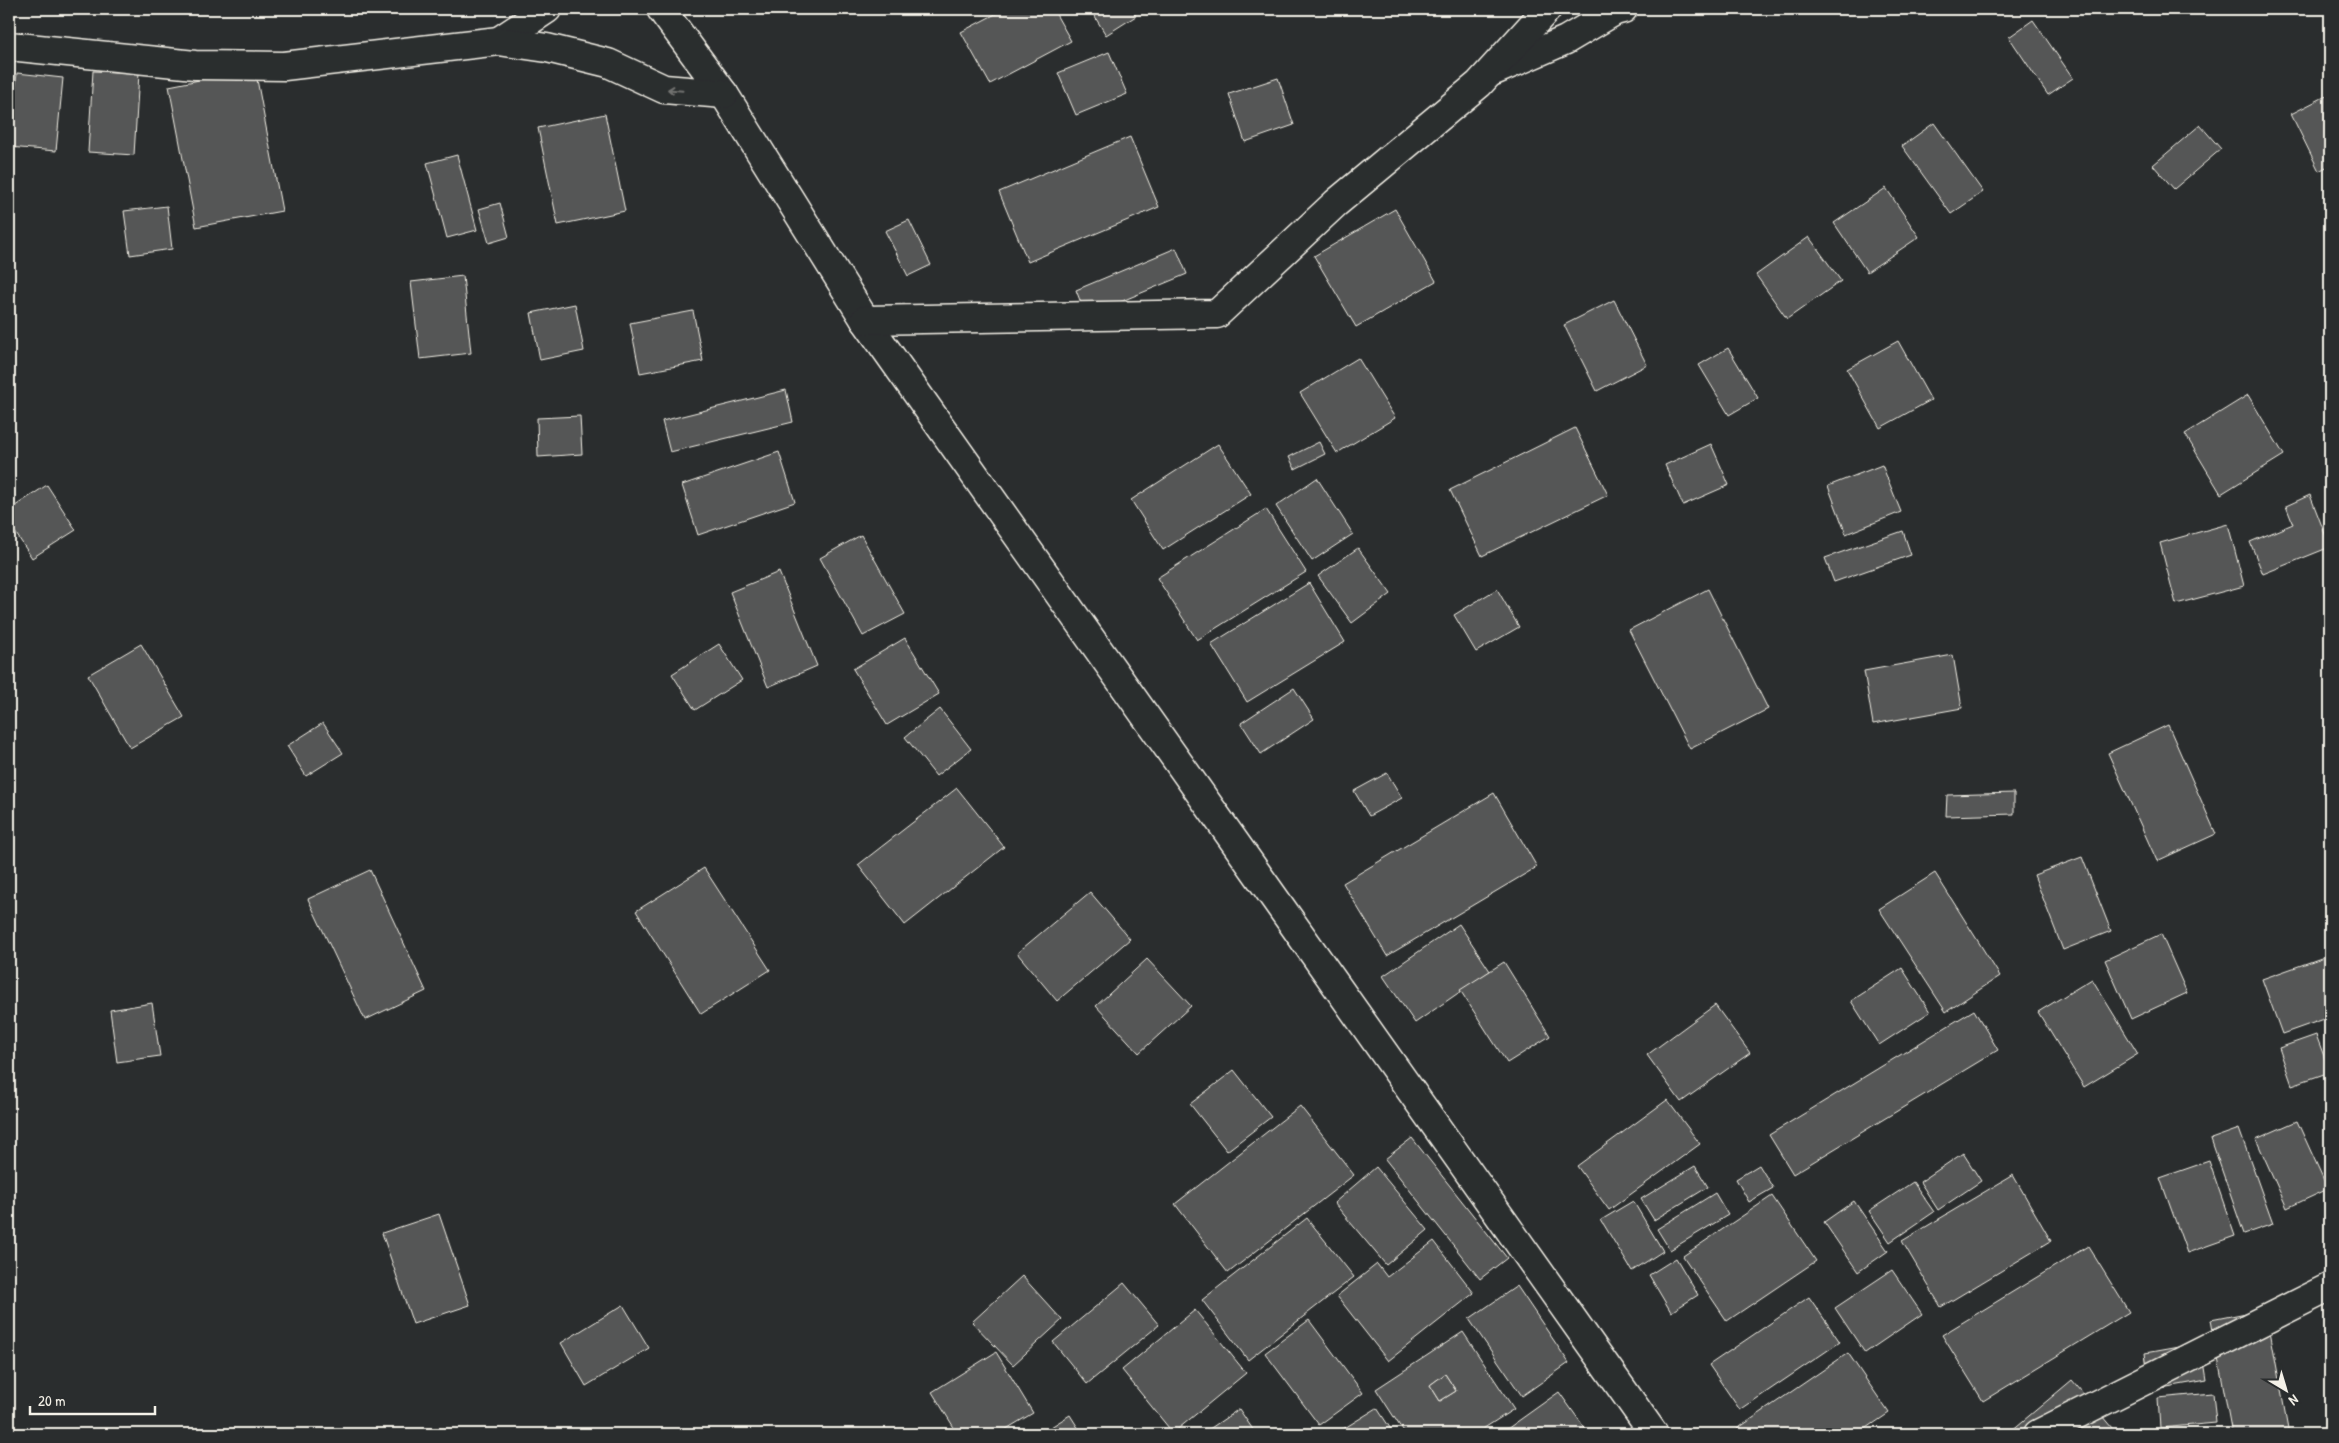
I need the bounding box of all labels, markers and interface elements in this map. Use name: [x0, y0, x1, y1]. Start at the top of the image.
one-way arrow: [667, 85, 683, 94]
north arrow: [2262, 1366, 2312, 1416]
scale bar: [30, 1383, 155, 1415]
text: 20 m: [38, 1390, 65, 1411]
text: N: [2285, 1391, 2303, 1411]

